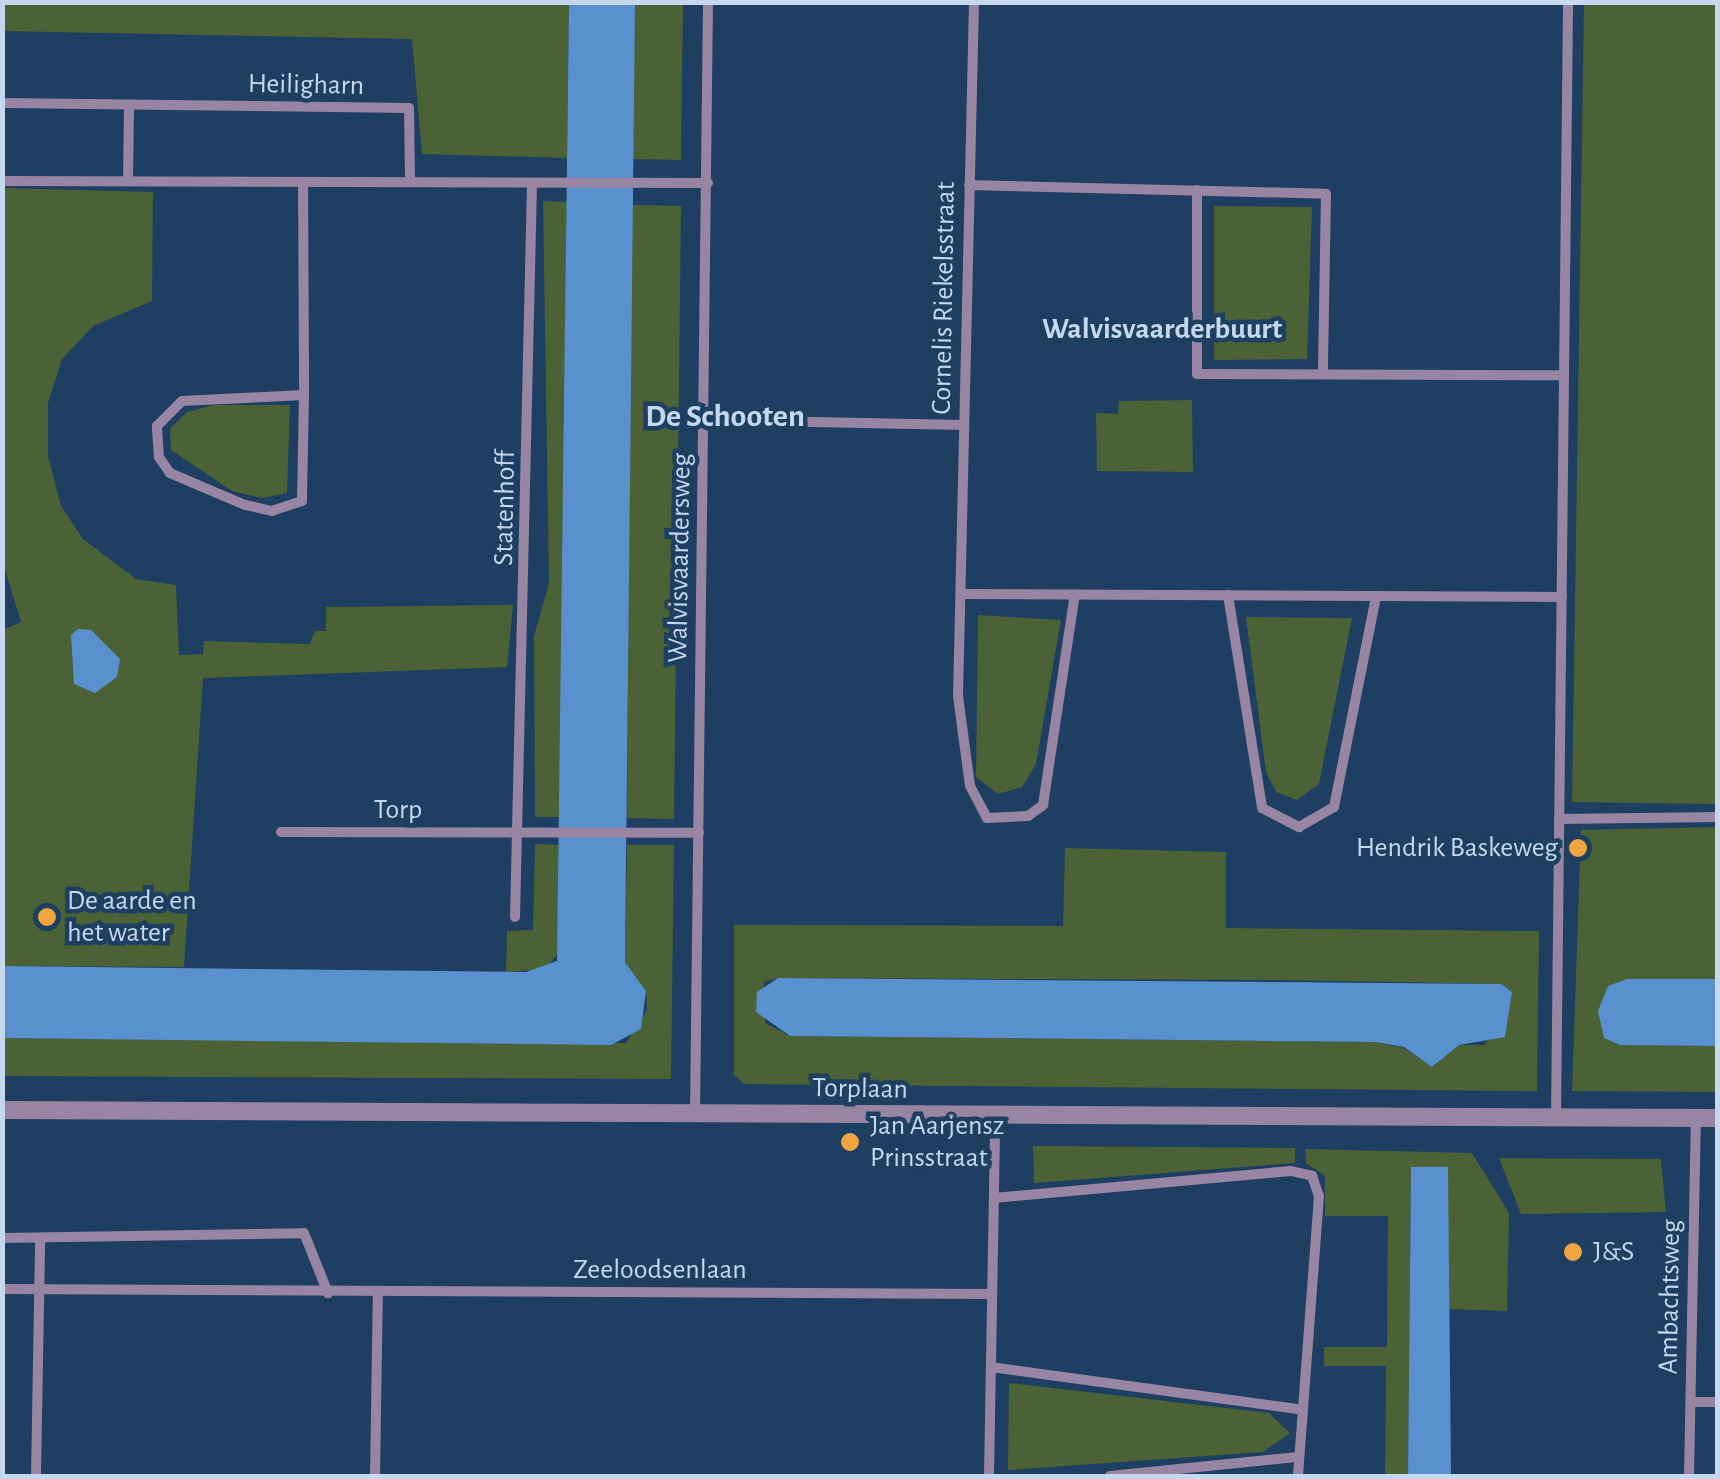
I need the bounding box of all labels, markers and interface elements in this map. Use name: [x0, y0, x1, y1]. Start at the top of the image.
street label: Heiligharn: [248, 67, 364, 103]
street label: Cornelis Riekelsstraat: [925, 181, 963, 415]
district label: Walvisvaarderbuurt: [1042, 311, 1282, 347]
district label: De Schooten: [645, 397, 805, 435]
street label: Statenhoff: [487, 450, 523, 566]
street label: Walvisvaardersweg: [661, 453, 699, 663]
street label: Torp: [374, 793, 422, 827]
place label: Hendrik Baskeweg: [1356, 831, 1558, 865]
marker: Hendrik Baskeweg: [1567, 837, 1589, 859]
place label: De aarde en het water: [67, 884, 197, 950]
marker: De aarde en het water: [36, 906, 58, 928]
street label: Torplaan: [812, 1071, 908, 1107]
place label: Jan Aarjensz Prinsstraat: [870, 1109, 1004, 1175]
marker: Jan Aarjensz Prinsstraat: [839, 1131, 861, 1153]
street label: Ambachtsweg: [1652, 1219, 1688, 1375]
place label: J&S: [1593, 1235, 1634, 1269]
marker: J&S: [1562, 1241, 1584, 1263]
street label: Zeeloodsenlaan: [573, 1253, 747, 1287]

